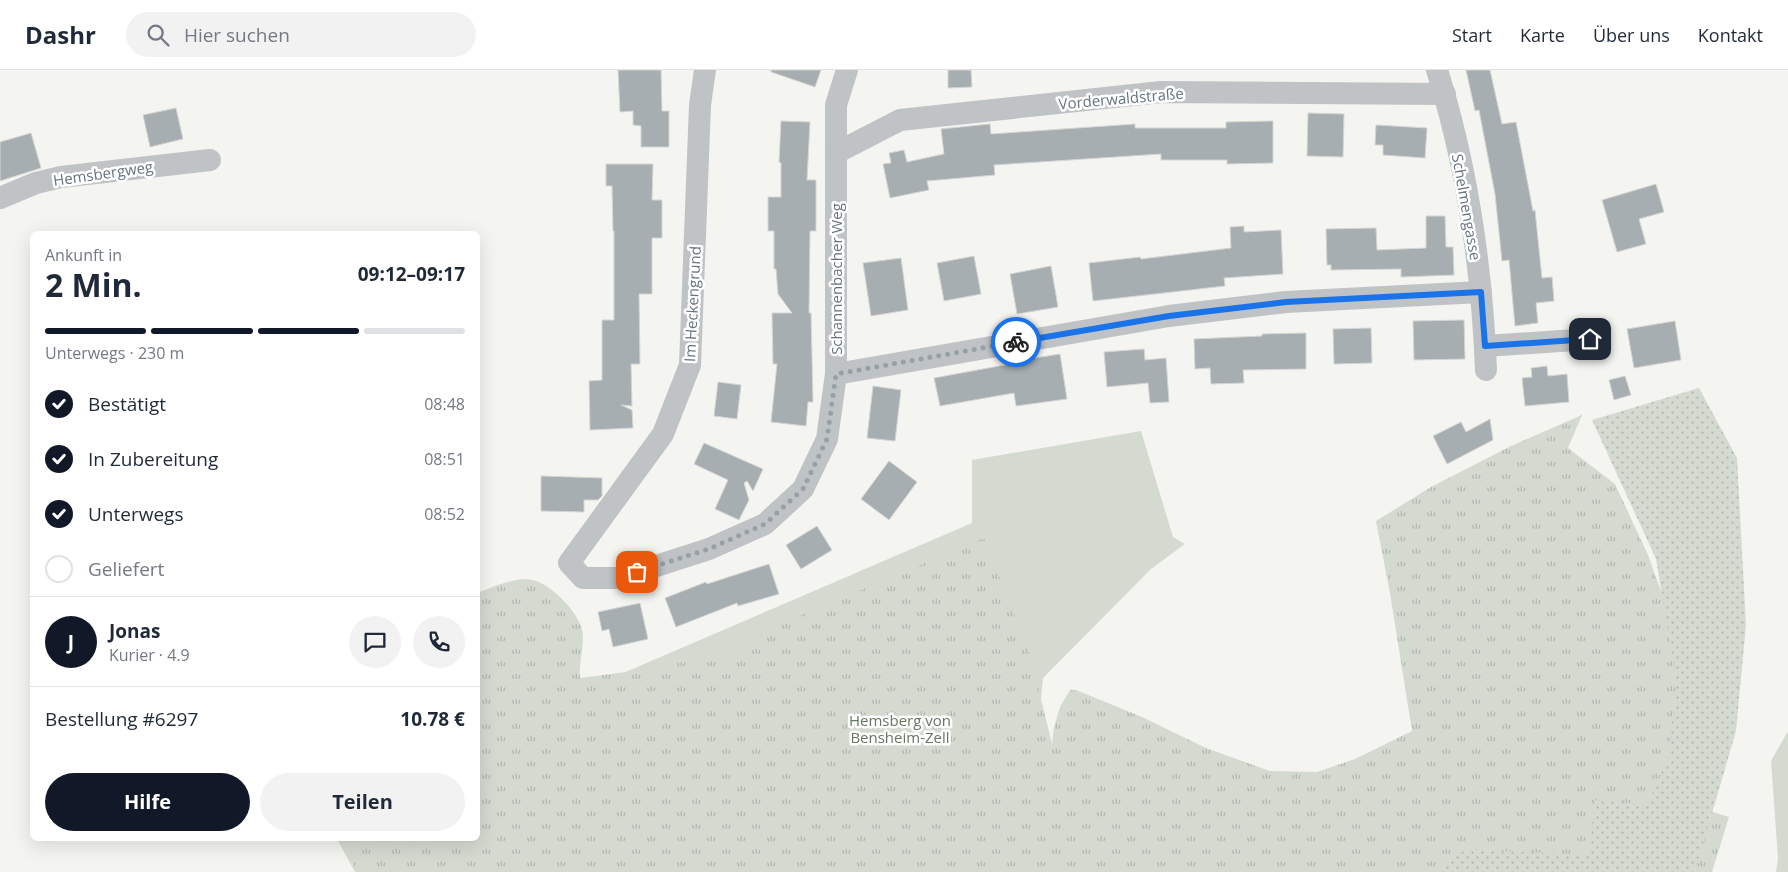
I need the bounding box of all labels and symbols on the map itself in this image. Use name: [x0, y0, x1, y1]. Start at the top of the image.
street label: Vorderwaldstraße: [1058, 83, 1184, 113]
street label: Schelmengasse: [1448, 152, 1486, 262]
street label: Hemsbergweg: [52, 156, 154, 190]
street label: Schannenbacher Weg: [826, 203, 846, 355]
street label: Im Heckengrund: [679, 246, 705, 362]
courier: [991, 317, 1041, 367]
pin: [1569, 318, 1611, 360]
pin: [616, 551, 658, 593]
park label: Hemsberg von Bensheim-Zell: [849, 710, 951, 747]

